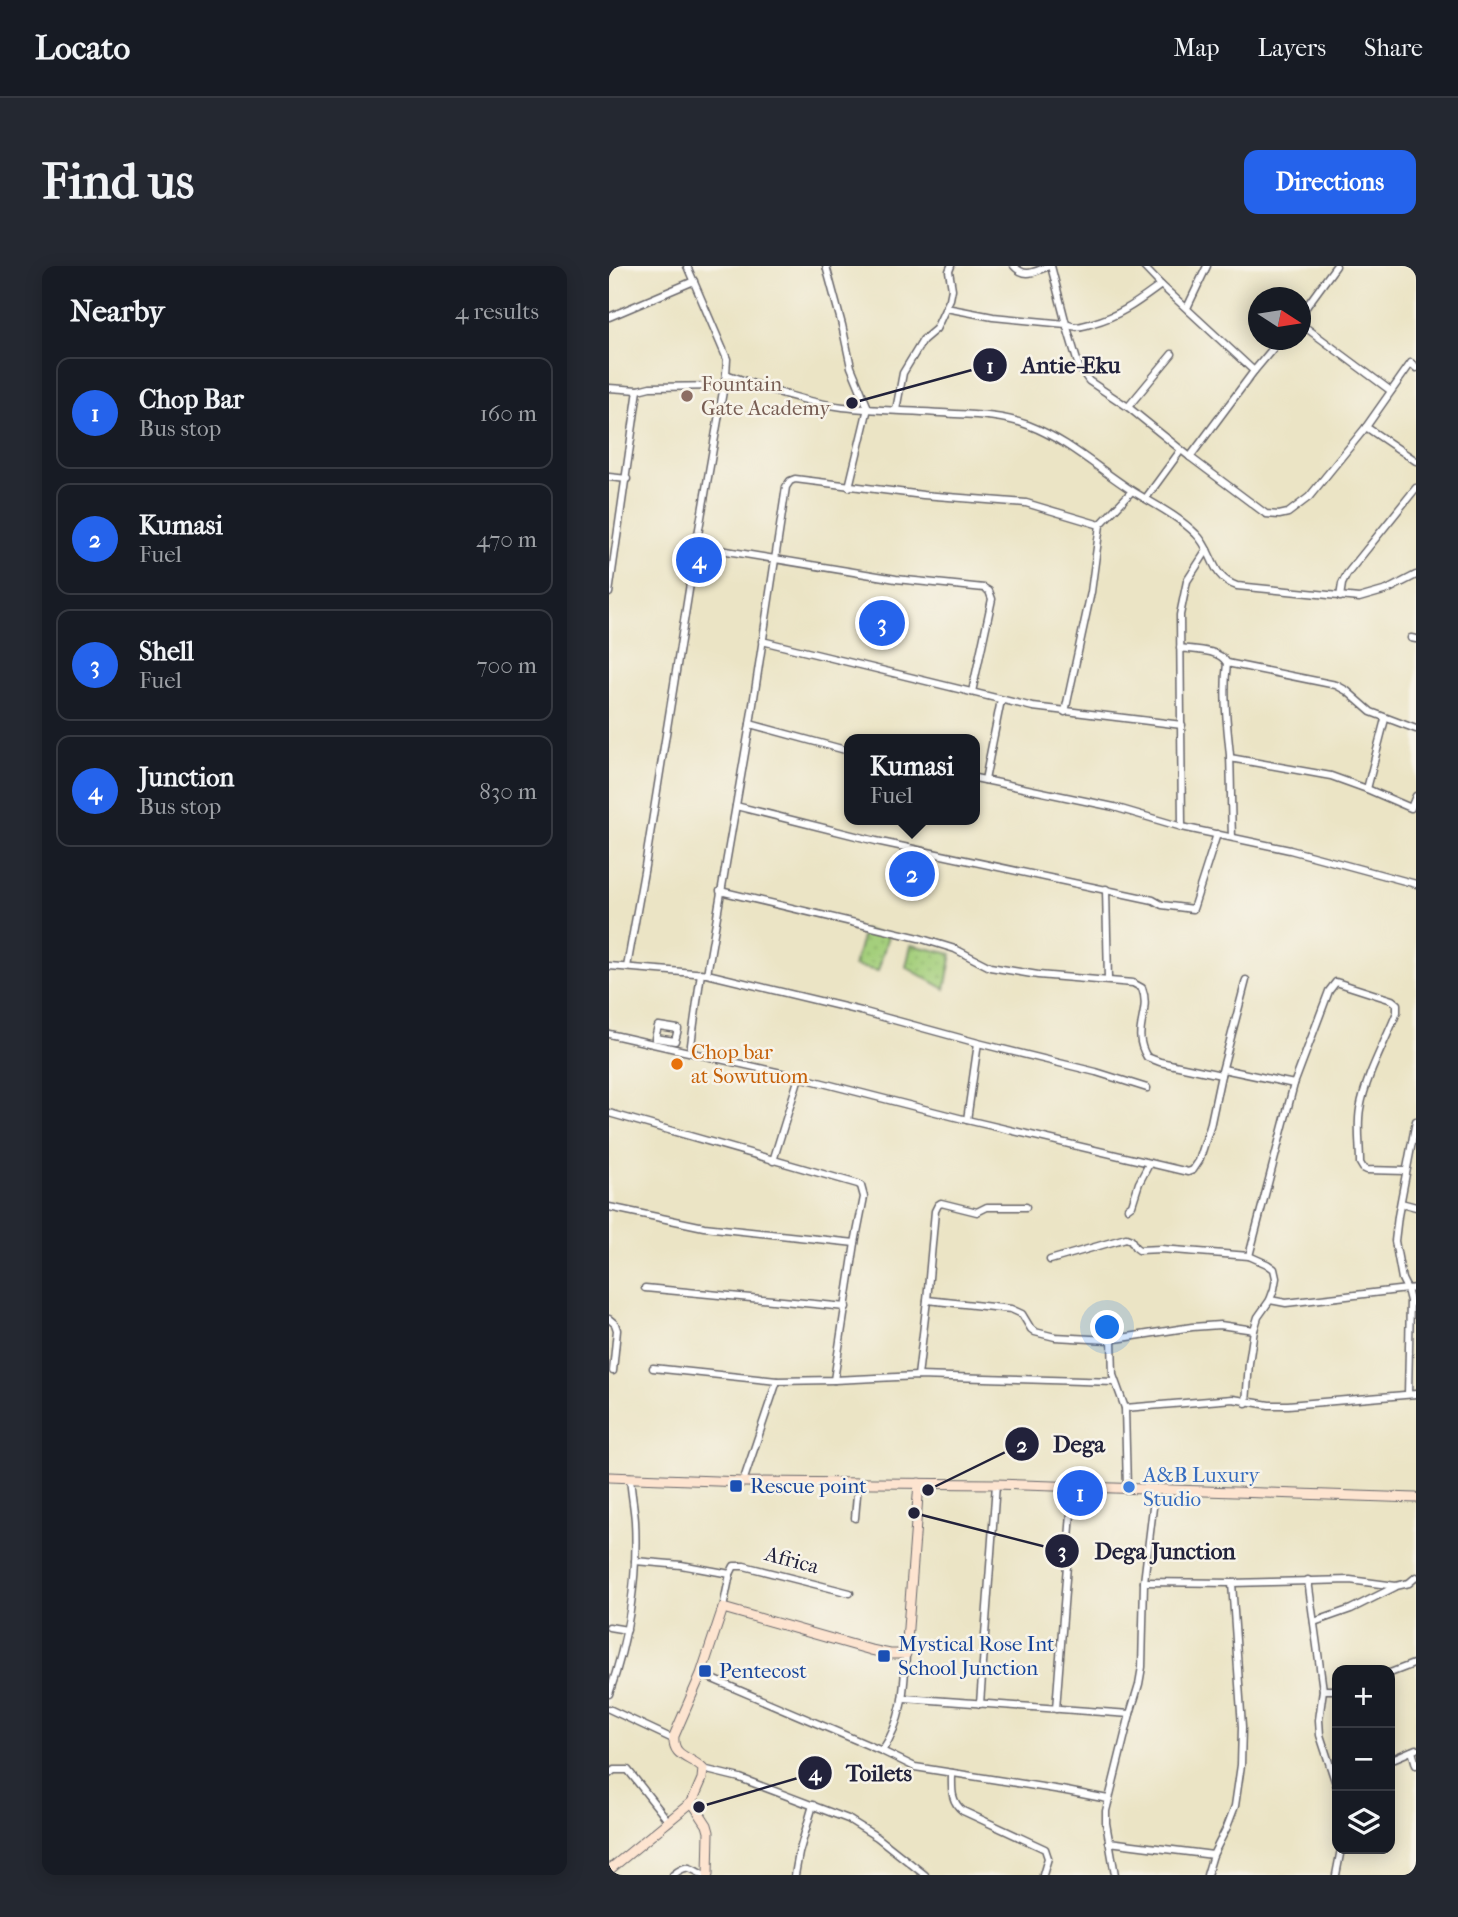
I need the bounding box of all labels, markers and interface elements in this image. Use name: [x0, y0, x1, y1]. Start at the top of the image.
text: Locato: [35, 29, 130, 68]
text: Map: [1174, 34, 1220, 62]
text: Layers: [1258, 34, 1326, 62]
text: Share: [1364, 34, 1423, 62]
button: Directions: [1244, 150, 1416, 214]
text: Find us: [42, 153, 194, 211]
north arrow: [1248, 287, 1311, 350]
text: Nearby: [70, 294, 165, 329]
text: 4 results: [455, 298, 539, 325]
callout: Antie-Eku: [972, 343, 1134, 387]
text: Antie-Eku: [1019, 352, 1122, 379]
text: 1: [986, 354, 994, 378]
place label: Fountain Gate Academy: [701, 372, 831, 420]
text: Chop Bar: [139, 384, 244, 415]
marker: Fountain Gate Academy: [679, 388, 695, 404]
text: 1: [91, 400, 99, 427]
text: 160 m: [480, 400, 537, 427]
text: Bus stop: [139, 415, 221, 442]
text: Kumasi: [139, 510, 223, 541]
text: 2: [89, 526, 101, 553]
text: 470 m: [476, 526, 537, 553]
pin: 4: [676, 534, 722, 586]
text: Fuel: [139, 541, 182, 568]
pin: 3: [859, 597, 905, 649]
text: Shell: [139, 636, 194, 667]
text: 3: [90, 652, 100, 679]
text: 700 m: [477, 652, 537, 679]
text: Fuel: [139, 667, 182, 694]
popup: [844, 734, 980, 825]
text: Kumasi: [870, 751, 954, 782]
text: Junction: [139, 762, 234, 793]
text: 4: [88, 778, 102, 805]
text: 830 m: [479, 778, 537, 805]
text: Fuel: [870, 782, 913, 809]
text: Bus stop: [139, 793, 221, 820]
pin: 2: [889, 848, 935, 900]
place label: Chop bar at Sowutuom: [691, 1040, 809, 1088]
marker: Chop bar at Sowutuom: [669, 1056, 685, 1072]
your location: [1090, 1310, 1124, 1344]
callout: Dega: [1005, 1422, 1119, 1466]
text: Dega: [1053, 1431, 1106, 1458]
text: 2: [1017, 1433, 1028, 1457]
place label: A&B Luxury Studio: [1142, 1463, 1260, 1511]
pin: 1: [1057, 1467, 1103, 1519]
place label: Rescue point: [750, 1474, 867, 1498]
marker: Rescue point: [728, 1478, 744, 1494]
marker: A&B Luxury Studio: [1121, 1479, 1137, 1495]
callout: Dega Junction: [1045, 1529, 1249, 1573]
text: Dega Junction: [1094, 1538, 1236, 1565]
text: 3: [1058, 1539, 1066, 1563]
street label: Africa: [762, 1541, 822, 1579]
place label: Mystical Rose Int School Junction: [898, 1632, 1055, 1680]
marker: Mystical Rose Int School Junction: [876, 1648, 892, 1664]
place label: Pentecost: [719, 1659, 807, 1683]
marker: Pentecost: [697, 1663, 713, 1679]
map controls: [1332, 1665, 1395, 1854]
button: +: [1332, 1665, 1395, 1728]
button: −: [1332, 1728, 1395, 1791]
callout: Toilets: [797, 1751, 926, 1795]
text: Toilets: [845, 1760, 912, 1787]
text: 4: [808, 1761, 823, 1786]
button: layers: [1332, 1791, 1395, 1854]

